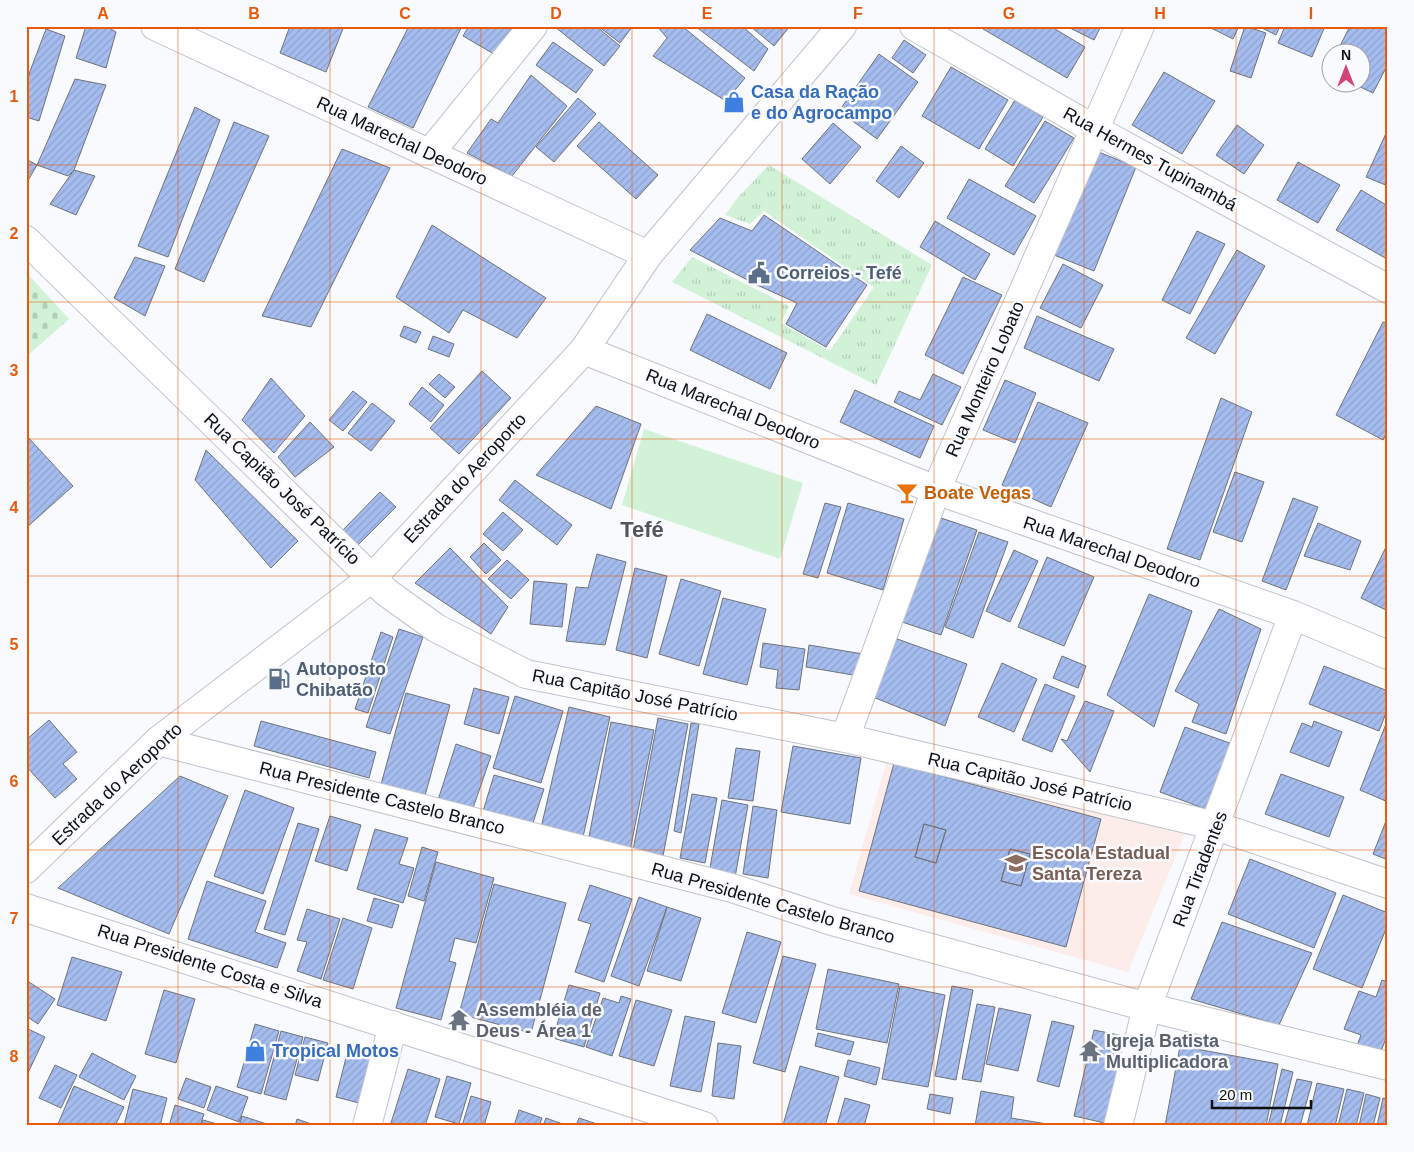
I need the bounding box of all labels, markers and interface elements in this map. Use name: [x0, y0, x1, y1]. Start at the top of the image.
text: A: [97, 5, 109, 22]
text: B: [248, 5, 260, 22]
text: C: [399, 5, 411, 22]
text: D: [550, 5, 562, 22]
text: E: [702, 5, 713, 22]
text: F: [853, 5, 863, 22]
text: G: [1003, 5, 1015, 22]
text: H: [1154, 5, 1166, 22]
text: I: [1309, 5, 1313, 22]
north arrow: [1322, 42, 1372, 92]
text: N: [1341, 47, 1351, 63]
place label: Casa da Ração e do Agrocampo: [751, 82, 892, 123]
text: 1: [10, 88, 19, 105]
shop icon: Casa da Ração e do Agrocampo: [721, 89, 747, 115]
street label: Rua Marechal Deodoro: [313, 93, 491, 189]
street label: Rua Hermes Tupinambá: [1060, 103, 1241, 216]
text: 2: [10, 225, 19, 242]
public building icon: Correios - Tefé: [746, 260, 772, 286]
place label: Correios - Tefé: [776, 263, 902, 283]
street label: Rua Monteiro Lobato: [942, 298, 1028, 460]
text: 3: [10, 362, 19, 379]
street label: Rua Marechal Deodoro: [643, 365, 823, 453]
street label: Rua Capitão José Patrício: [200, 409, 364, 569]
street label: Estrada do Aeroporto: [400, 409, 530, 547]
bar icon: Boate Vegas: [894, 480, 920, 506]
place label: Boate Vegas: [924, 483, 1031, 503]
text: 4: [10, 499, 19, 516]
street label: Rua Marechal Deodoro: [1021, 512, 1203, 592]
district label: Tefé: [620, 517, 664, 542]
text: 5: [10, 636, 19, 653]
place label: Autoposto Chibatão: [296, 659, 386, 700]
street label: Rua Capitão José Patrício: [530, 665, 740, 725]
fuel station icon: Autoposto Chibatão: [266, 666, 292, 692]
street label: Estrada do Aeroporto: [48, 719, 186, 849]
street label: Rua Capitão José Patrício: [926, 749, 1134, 815]
street label: Rua Presidente Castelo Branco: [257, 758, 507, 838]
text: 6: [10, 773, 19, 790]
street label: Rua Tiradentes: [1169, 808, 1231, 930]
place label: Escola Estadual Santa Tereza: [1032, 843, 1170, 884]
school or university icon: Escola Estadual Santa Tereza: [1003, 850, 1029, 876]
street label: Rua Presidente Castelo Branco: [649, 859, 897, 947]
text: 7: [10, 910, 19, 927]
street label: Rua Presidente Costa e Silva: [95, 920, 326, 1012]
place label: Assembléia de Deus - Área 1: [476, 1000, 602, 1041]
temple icon: Assembléia de Deus - Área 1: [446, 1007, 472, 1033]
place label: Igreja Batista Multiplicadora: [1106, 1031, 1229, 1072]
shop icon: Tropical Motos: [242, 1038, 268, 1064]
temple icon: Igreja Batista Multiplicadora: [1077, 1038, 1103, 1064]
place label: Tropical Motos: [272, 1041, 399, 1061]
text: 8: [10, 1048, 19, 1065]
scale bar: [1212, 1077, 1310, 1109]
text: 20 m: [1219, 1086, 1252, 1103]

